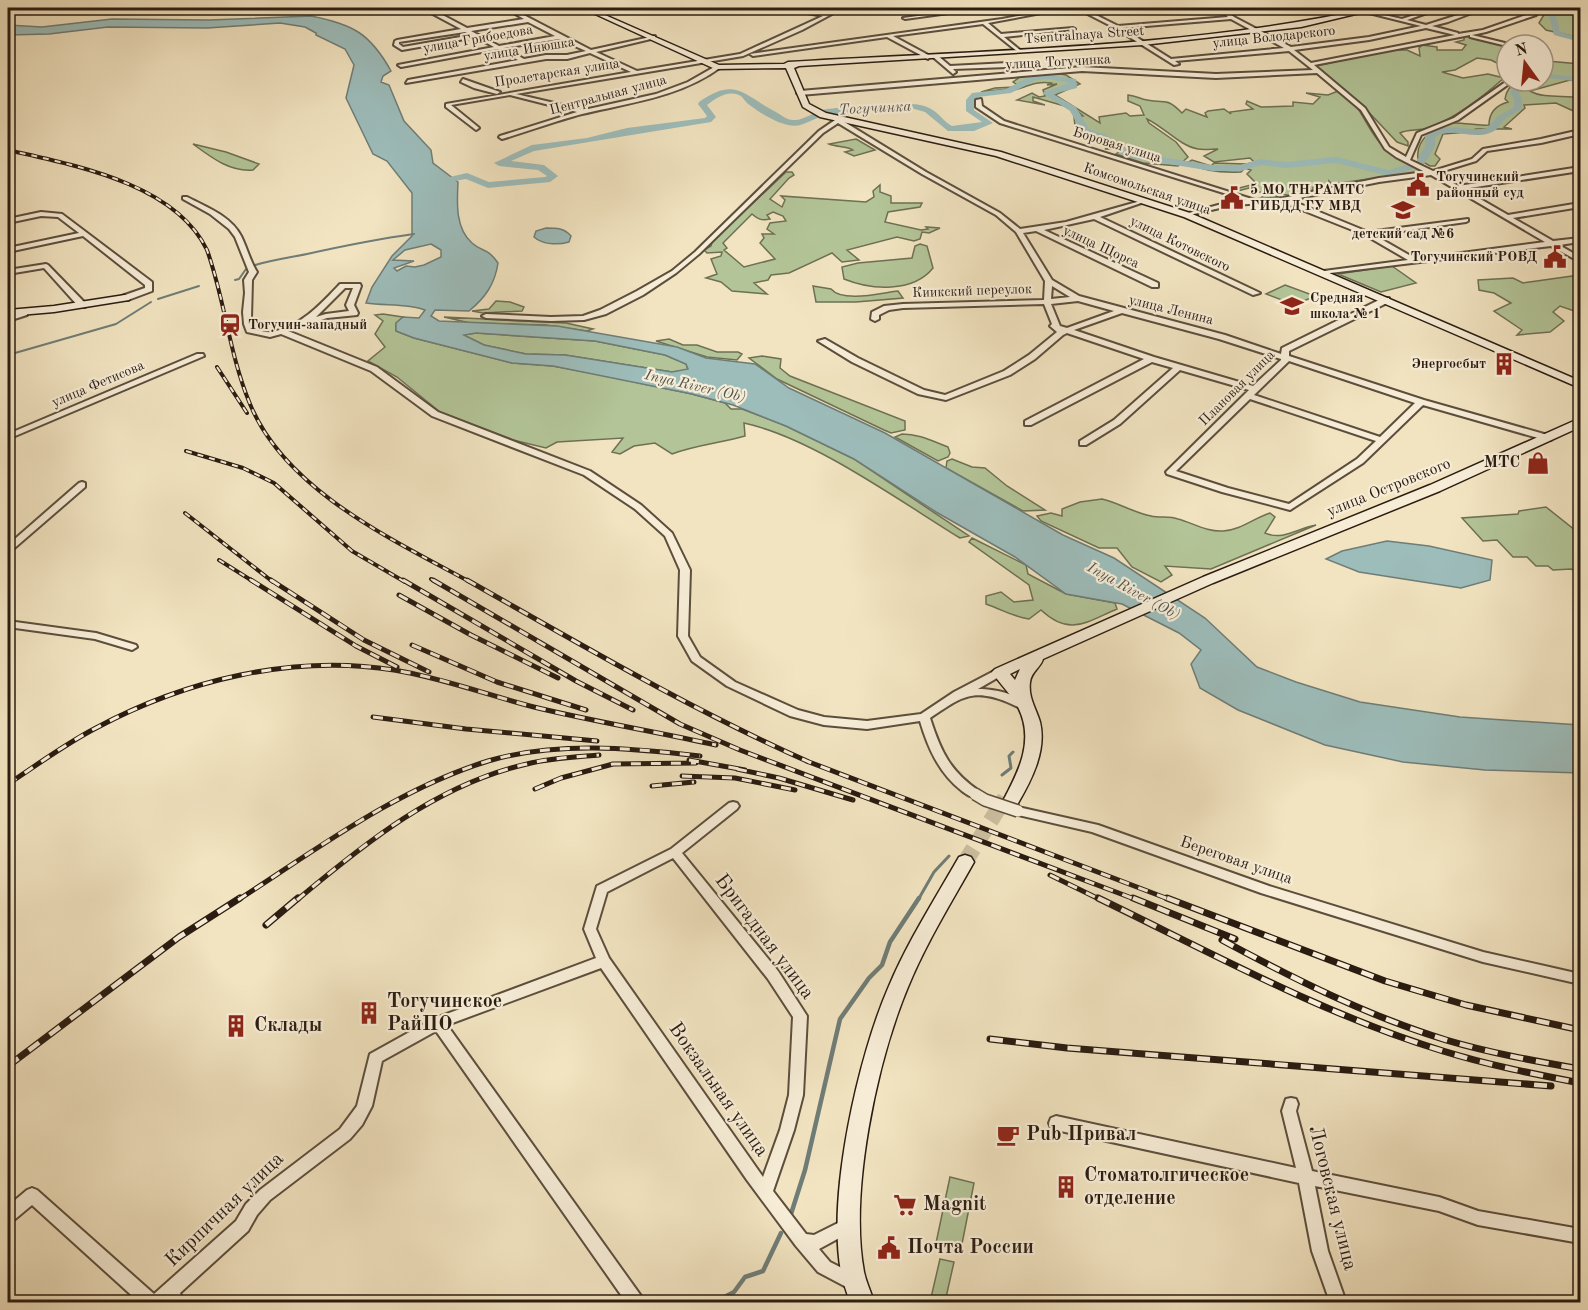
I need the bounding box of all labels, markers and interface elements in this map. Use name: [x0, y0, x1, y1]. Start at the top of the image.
street label: улица Грибоедова: [422, 22, 534, 56]
street label: Tsentralnaya Street: [1023, 24, 1145, 46]
street label: улица Володарского: [1212, 24, 1336, 50]
north arrow: [1495, 33, 1555, 93]
street label: улица Инюшка: [482, 35, 576, 63]
text: N: [1514, 41, 1530, 60]
street label: улица Тогучинка: [1005, 52, 1111, 72]
street label: Пролетарская улица: [493, 56, 621, 90]
street label: Центральная улица: [548, 73, 668, 117]
water label: Тогучинка: [838, 100, 912, 118]
street label: Боровая улица: [1071, 125, 1163, 165]
street label: Комсомольская улица: [1081, 161, 1213, 217]
place label: Тогучинский районный суд: [1436, 170, 1524, 200]
public building icon: Тогучинский районный суд: [1405, 172, 1431, 198]
place label: 5 МО ТН РАМТС ГИБДД ГУ МВД: [1250, 183, 1364, 213]
public building icon: 5 МО ТН РАМТС ГИБДД ГУ МВД: [1219, 185, 1245, 211]
school or university icon: детский сад №6: [1390, 197, 1416, 223]
street label: улица Котовского: [1128, 214, 1232, 274]
street label: улица Щорса: [1061, 223, 1141, 271]
place label: детский сад №6: [1352, 227, 1454, 241]
public building icon: Тогучинский РОВД: [1542, 244, 1568, 270]
place label: Тогучинский РОВД: [1410, 250, 1537, 264]
street label: Киикский переулок: [912, 282, 1032, 300]
place label: Средняя школа № 1: [1310, 291, 1381, 321]
street label: улица Ленина: [1127, 293, 1215, 327]
school or university icon: Средняя школа № 1: [1279, 293, 1305, 319]
station icon: Тогучин-западный: [217, 312, 243, 338]
place label: Тогучин-западный: [248, 318, 367, 332]
street label: Плановая улица: [1197, 348, 1277, 428]
building icon: Энергосбыт: [1491, 351, 1517, 377]
place label: Энергосбыт: [1411, 357, 1486, 371]
street label: улица Фетисова: [50, 358, 146, 410]
water label: Inya River (Ob): [642, 367, 747, 406]
shop icon: МТС: [1525, 450, 1551, 476]
place label: МТС: [1484, 455, 1520, 471]
street label: улица Островского: [1325, 456, 1453, 520]
water label: Inya River (Ob): [1083, 559, 1182, 624]
street label: Береговая улица: [1178, 834, 1294, 888]
street label: Бригадная улица: [711, 871, 818, 1003]
place label: Тогучинское РайПО: [387, 992, 502, 1035]
building icon: Тогучинское РайПО: [356, 1000, 382, 1026]
building icon: Склады: [223, 1013, 249, 1039]
place label: Склады: [254, 1016, 322, 1036]
street label: Вокзальная улица: [664, 1019, 772, 1161]
cafe icon: Pub Привал: [995, 1122, 1021, 1148]
street label: Логовская улица: [1304, 1124, 1360, 1273]
place label: Pub Привал: [1026, 1125, 1136, 1145]
street label: Кирпичная улица: [162, 1149, 288, 1271]
place label: Стоматолгическое отделение: [1084, 1166, 1249, 1209]
building icon: Стоматолгическое отделение: [1053, 1174, 1079, 1200]
supermarket icon: Magnit: [892, 1192, 918, 1218]
place label: Magnit: [923, 1195, 986, 1215]
public building icon: Почта России: [876, 1235, 902, 1261]
place label: Почта России: [907, 1238, 1034, 1258]

